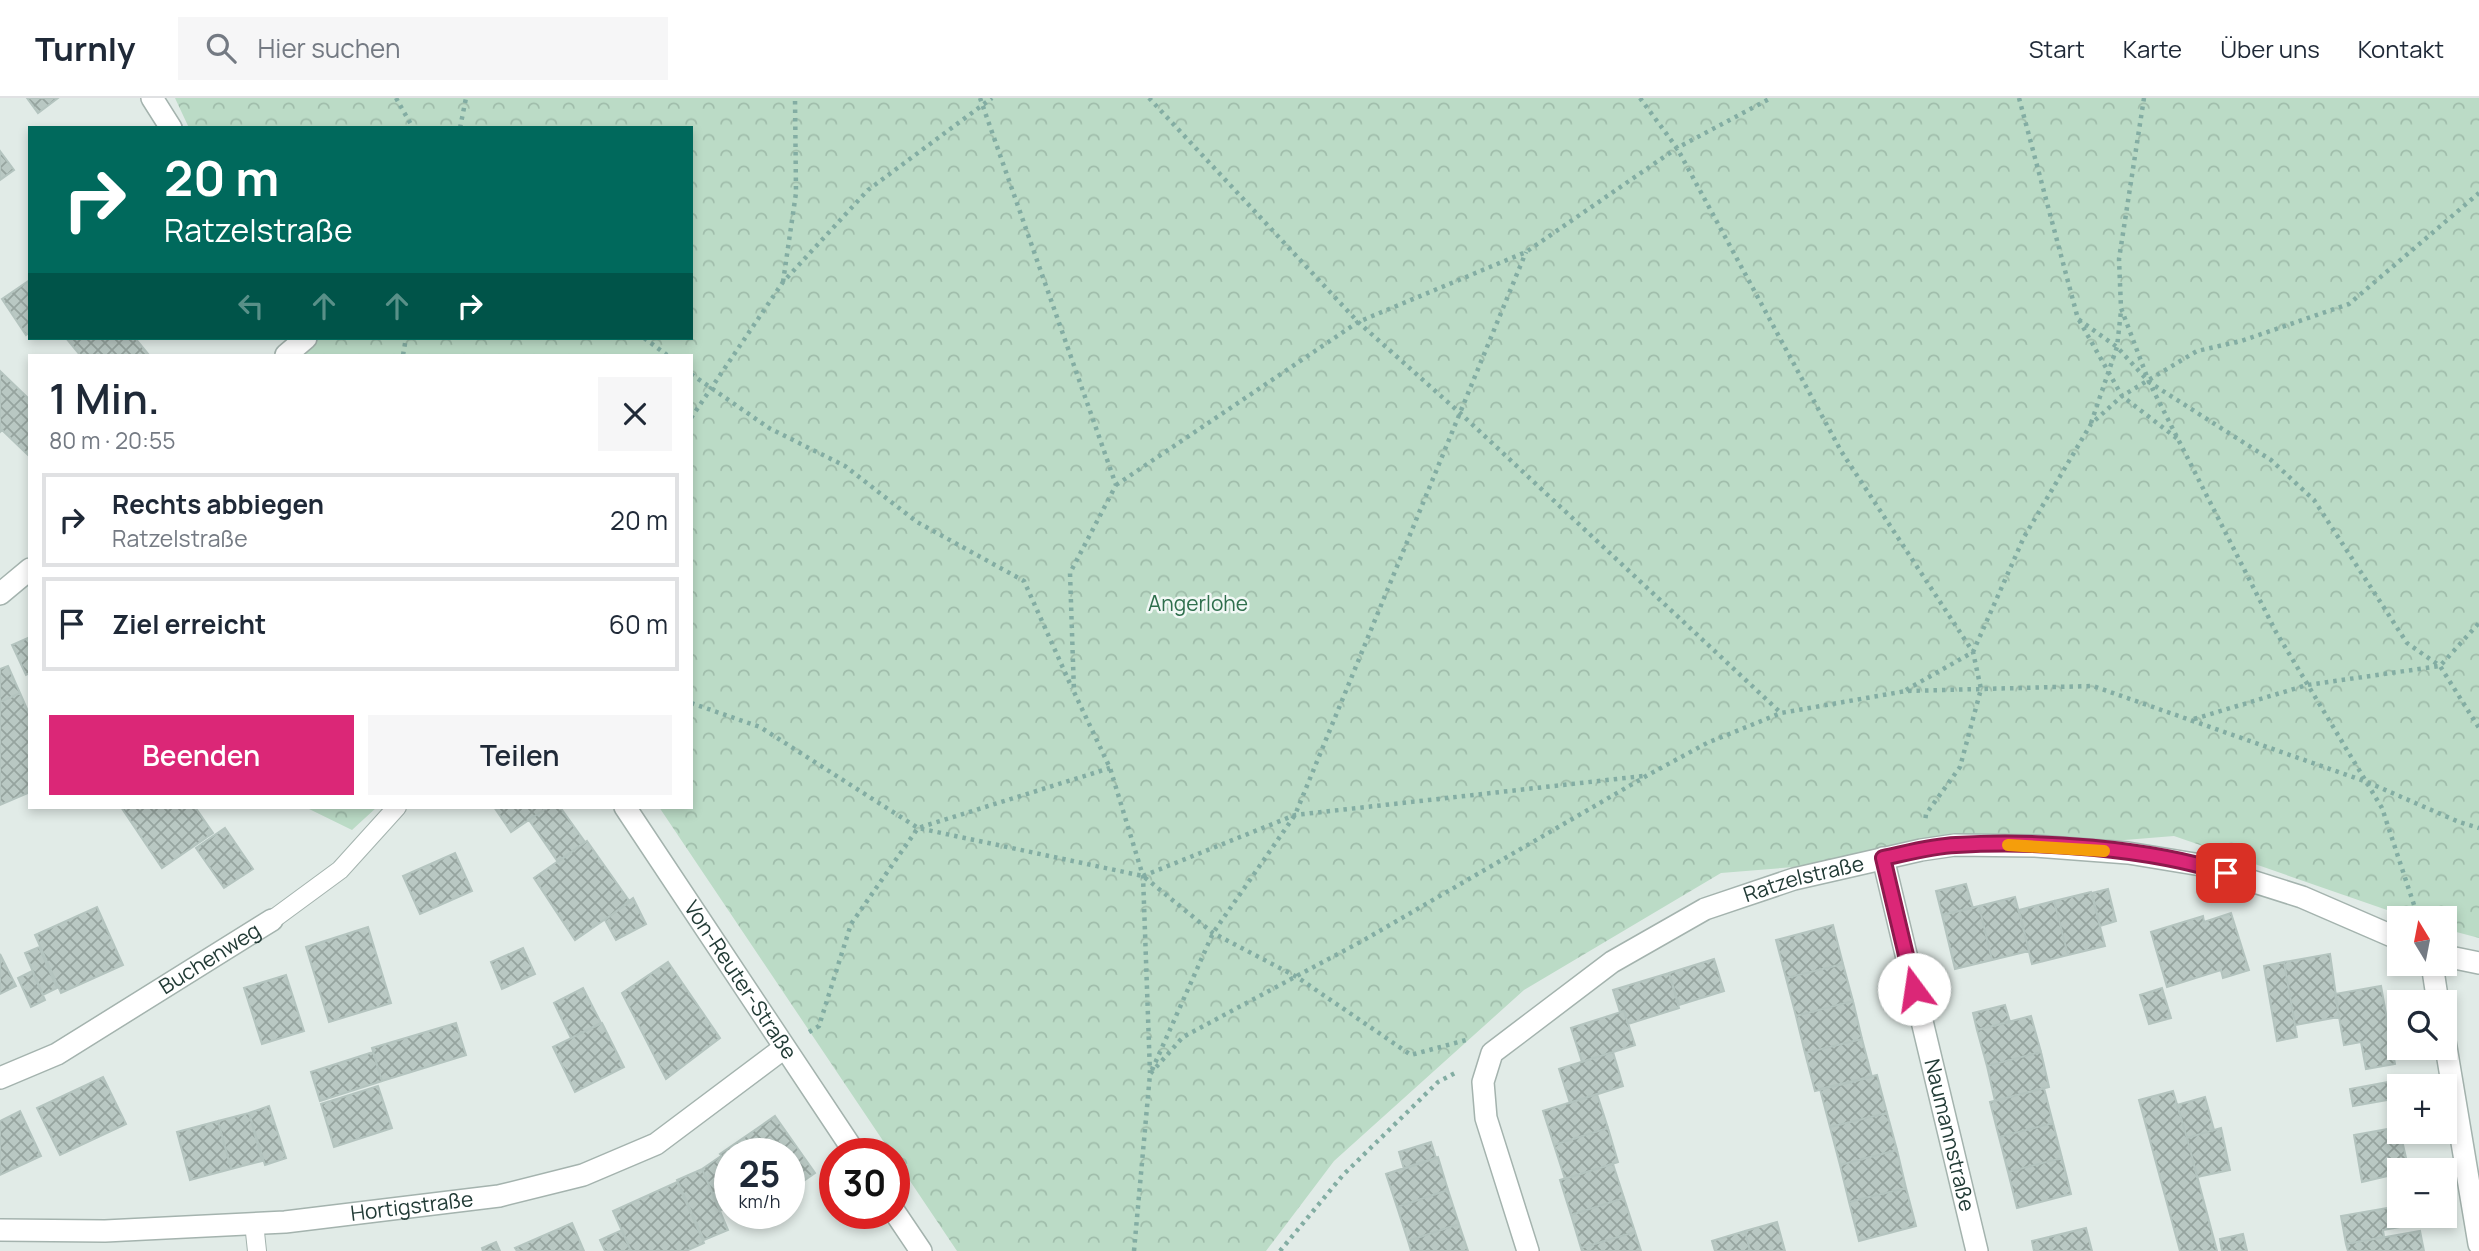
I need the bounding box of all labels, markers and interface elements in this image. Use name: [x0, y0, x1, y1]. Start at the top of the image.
search box: [178, 17, 668, 80]
text: Turnly: [35, 26, 136, 71]
icon: search: [202, 29, 240, 67]
text: Hier suchen: [258, 30, 400, 66]
text: Start: [2029, 32, 2085, 65]
text: Karte: [2123, 32, 2182, 65]
text: Über uns: [2220, 32, 2320, 65]
text: Kontakt: [2358, 32, 2444, 65]
text: 20 m: [164, 144, 279, 211]
icon: right: [49, 154, 140, 245]
text: Ratzelstraße: [164, 208, 353, 252]
icon: left: [232, 287, 270, 325]
icon: ahead: [305, 287, 343, 325]
icon: ahead: [378, 287, 416, 325]
icon: right: [451, 287, 489, 325]
text: 1 Min.: [49, 369, 160, 427]
button: close: [598, 377, 672, 451]
text: 80 m · 20:55: [49, 424, 175, 456]
text: Rechts abbiegen: [112, 486, 324, 522]
icon: right: [53, 501, 91, 539]
text: 20 m: [610, 502, 668, 538]
text: Ratzelstraße: [112, 522, 248, 554]
park label: Angerlohe: [1148, 589, 1248, 617]
icon: arrive: [53, 605, 91, 643]
text: Ziel erreicht: [112, 606, 266, 642]
text: 60 m: [609, 606, 668, 642]
button: Beenden: [49, 715, 354, 795]
button: Teilen: [368, 715, 672, 795]
pin: [2196, 843, 2256, 903]
street label: Ratzelstraße: [1739, 848, 1867, 908]
icon: arrive: [2207, 854, 2245, 892]
street label: Von-Reuter-Straße: [678, 895, 804, 1064]
north arrow: [2387, 906, 2457, 976]
map controls: [2387, 906, 2457, 1228]
street label: Buchenweg: [153, 916, 265, 1000]
position arrow: [1877, 952, 1951, 1026]
button: search: [2387, 990, 2457, 1060]
street label: Naumannstraße: [1918, 1056, 1982, 1214]
button: +: [2387, 1074, 2457, 1144]
speed limit sign: 30: [819, 1138, 910, 1229]
text: 25: [739, 1150, 780, 1198]
button: −: [2387, 1158, 2457, 1228]
street label: Hortigstraße: [349, 1184, 475, 1227]
text: km/h: [739, 1189, 780, 1213]

